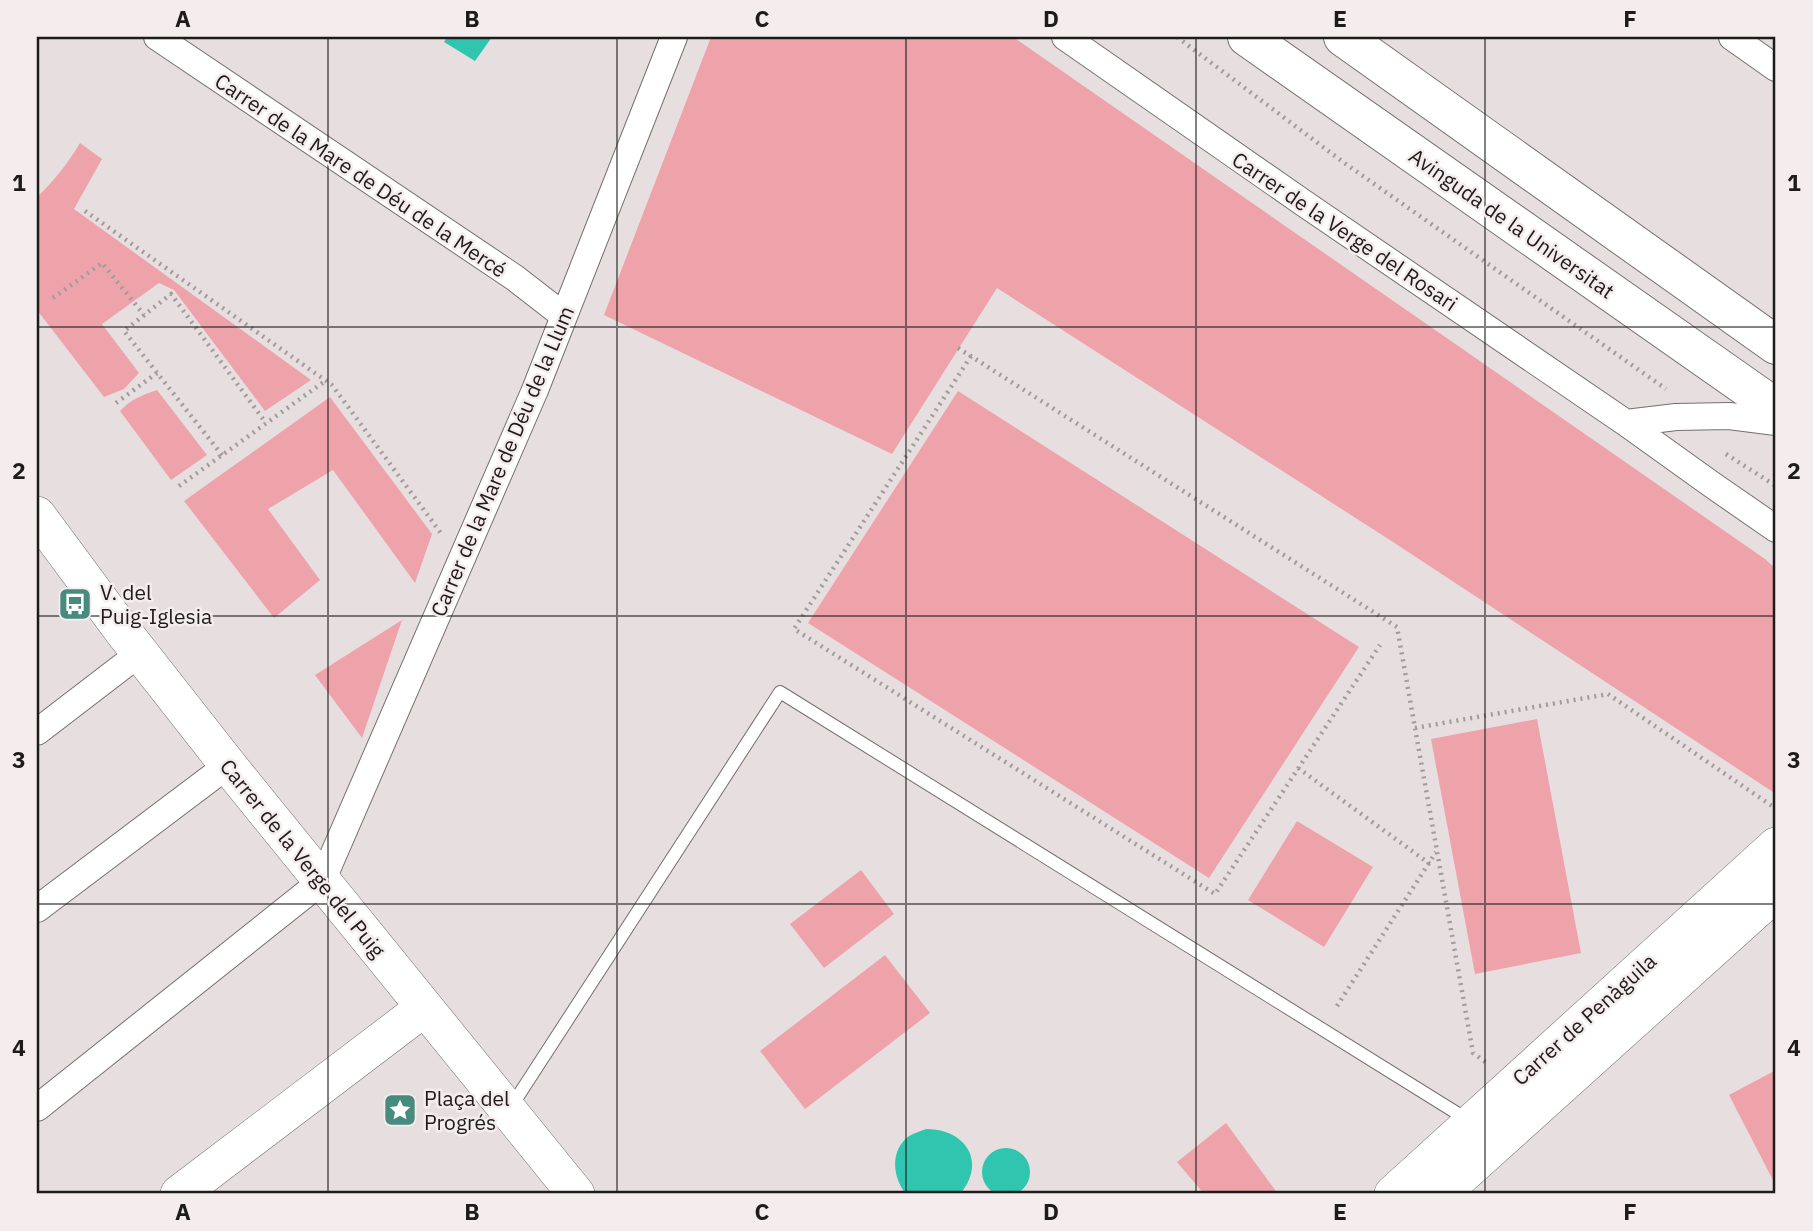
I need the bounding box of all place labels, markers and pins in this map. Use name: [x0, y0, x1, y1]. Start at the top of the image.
place label: V. del Puig-Iglesia: [100, 578, 212, 630]
bus stop icon: V. del Puig-Iglesia: [56, 585, 94, 623]
place label: Plaça del Progrés: [424, 1084, 510, 1136]
place icon: Plaça del Progrés: [381, 1091, 419, 1129]

